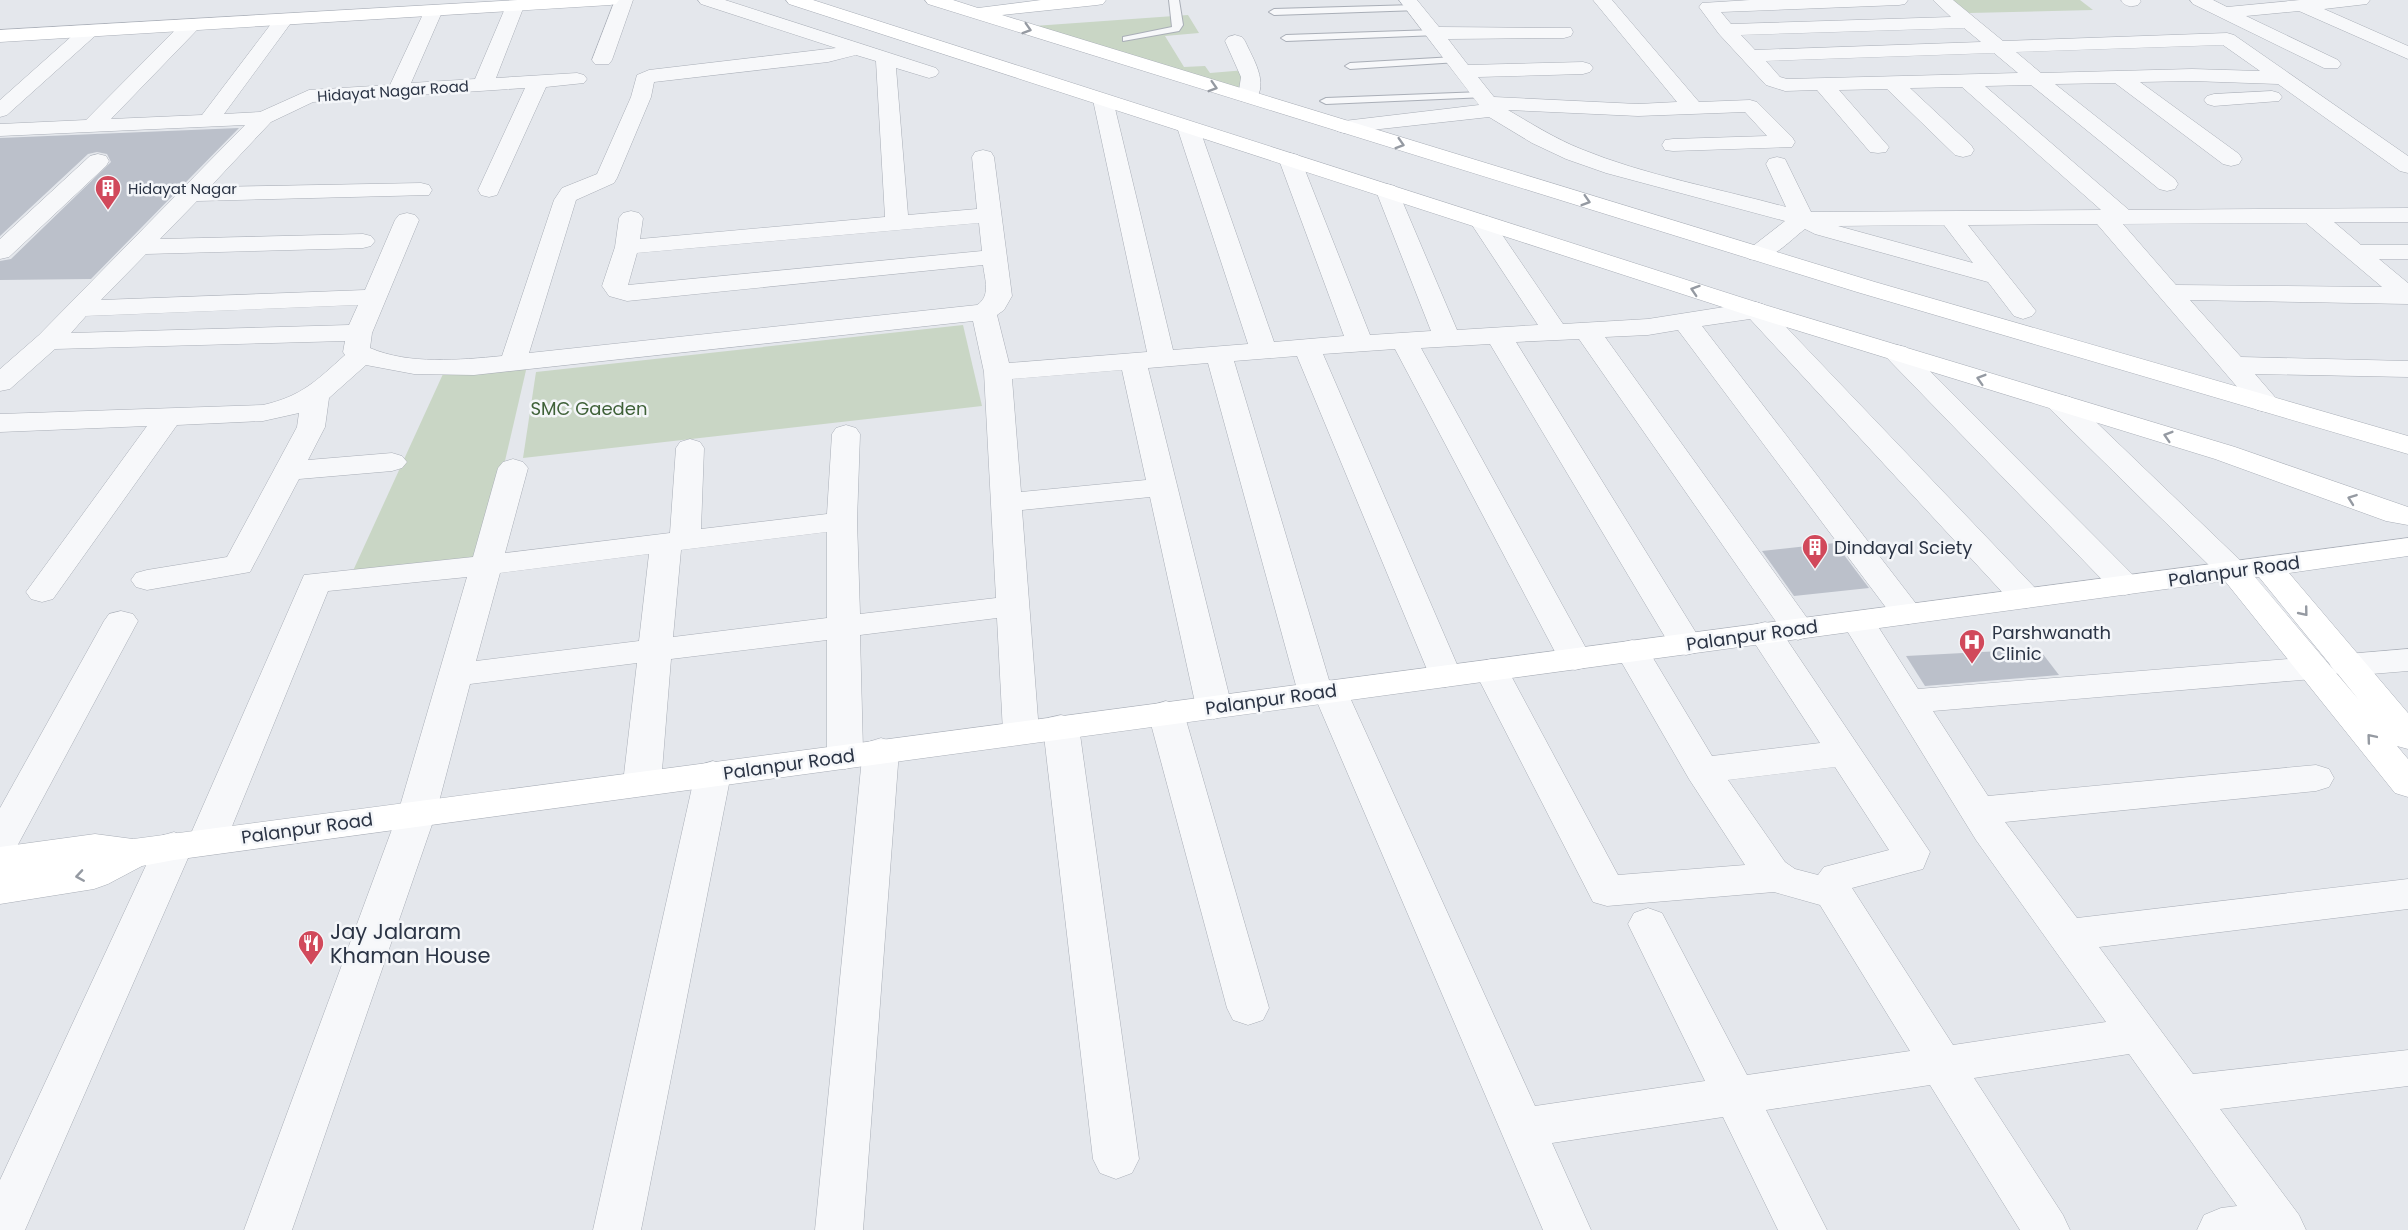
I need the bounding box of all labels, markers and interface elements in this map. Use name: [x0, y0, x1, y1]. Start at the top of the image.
one-way arrow: [1021, 22, 1032, 34]
street label: Hidayat Nagar Road: [316, 75, 470, 107]
one-way arrow: [1207, 80, 1218, 92]
one-way arrow: [1394, 137, 1405, 149]
building icon: Hidayat Nagar: [93, 173, 123, 211]
place label: Hidayat Nagar: [128, 178, 237, 199]
one-way arrow: [1580, 194, 1591, 206]
one-way arrow: [1690, 285, 1701, 297]
one-way arrow: [1976, 374, 1987, 386]
park label: SMC Gaeden: [531, 396, 647, 421]
one-way arrow: [2163, 430, 2174, 443]
one-way arrow: [2347, 493, 2358, 506]
building icon: Dindayal Sciety: [1800, 532, 1830, 570]
place label: Dindayal Sciety: [1834, 535, 1972, 560]
street label: Palanpur Road: [2167, 549, 2301, 593]
one-way arrow: [2296, 605, 2307, 616]
street label: Palanpur Road: [1685, 613, 1819, 657]
place label: Parshwanath Clinic: [1992, 620, 2111, 666]
hospital icon: Parshwanath Clinic: [1957, 627, 1987, 665]
street label: Palanpur Road: [1204, 677, 1338, 721]
one-way arrow: [2368, 734, 2379, 745]
street label: Palanpur Road: [722, 742, 856, 786]
street label: Palanpur Road: [240, 806, 374, 850]
one-way arrow: [76, 870, 85, 882]
place label: Jay Jalaram Khaman House: [330, 917, 490, 970]
restaurant icon: Jay Jalaram Khaman House: [296, 928, 326, 966]

